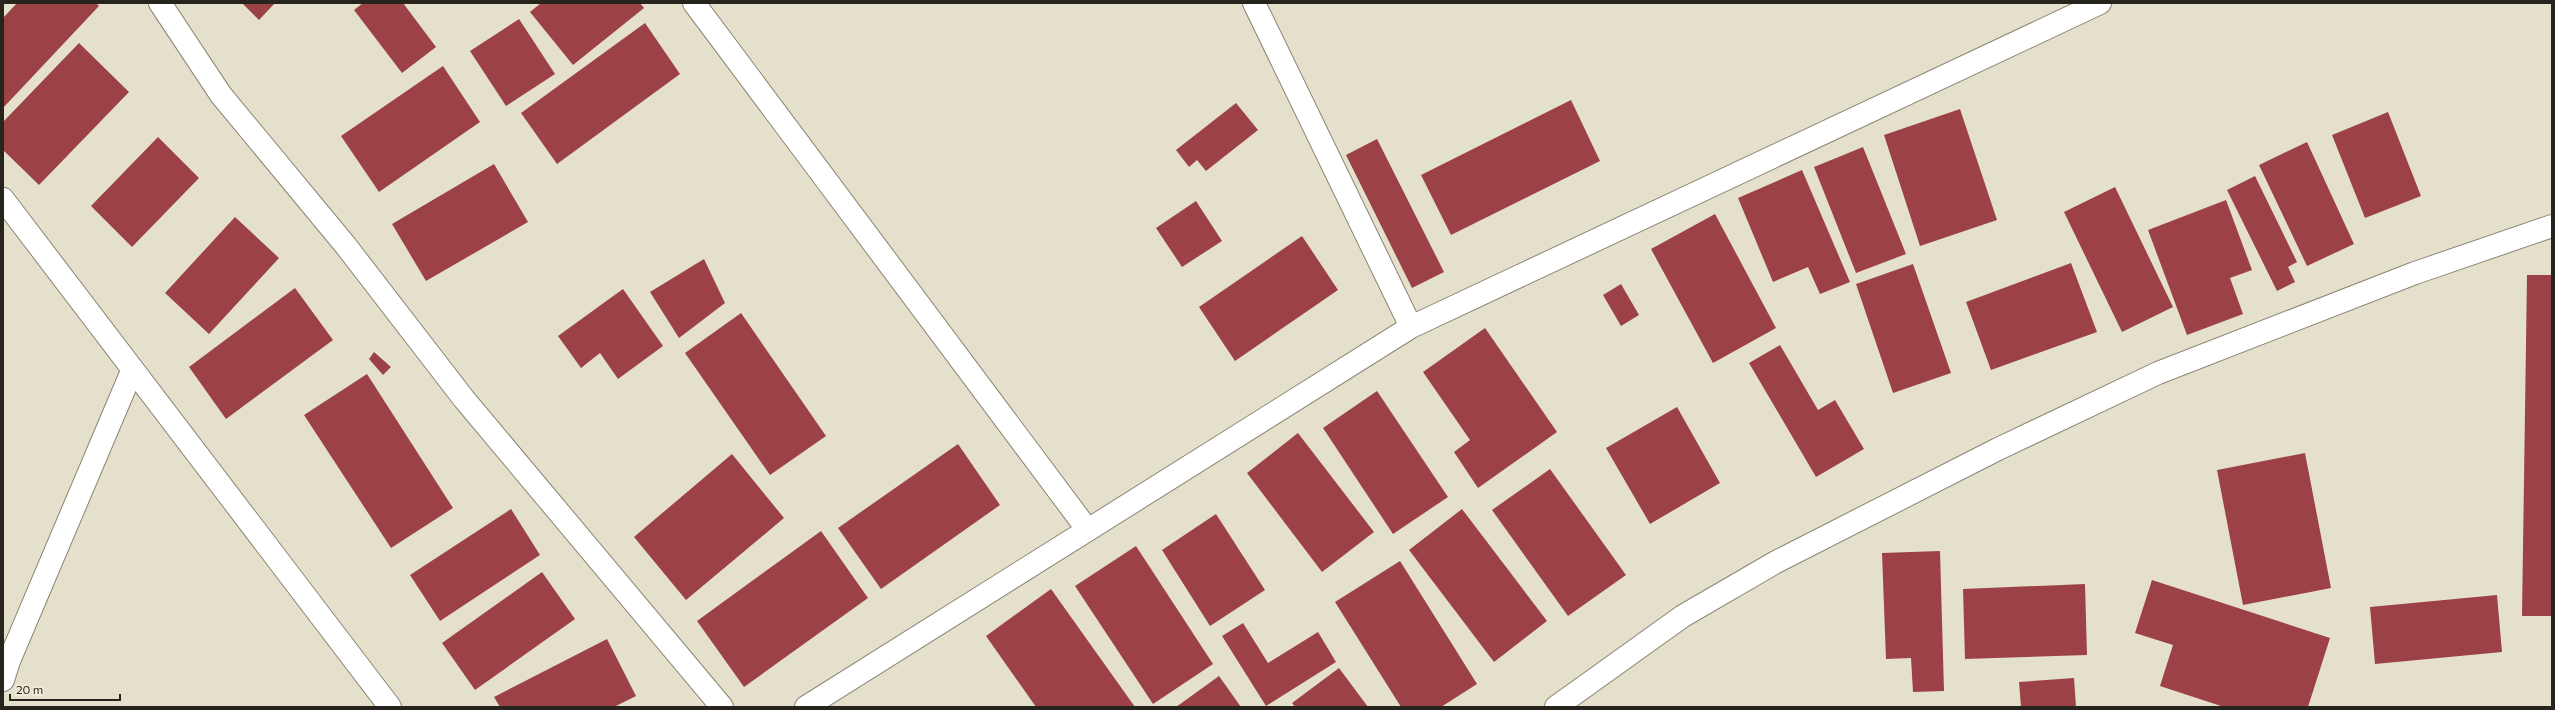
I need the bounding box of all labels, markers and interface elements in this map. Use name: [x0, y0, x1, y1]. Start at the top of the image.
scale bar: [10, 676, 120, 702]
text: 20 m: [16, 682, 43, 696]

